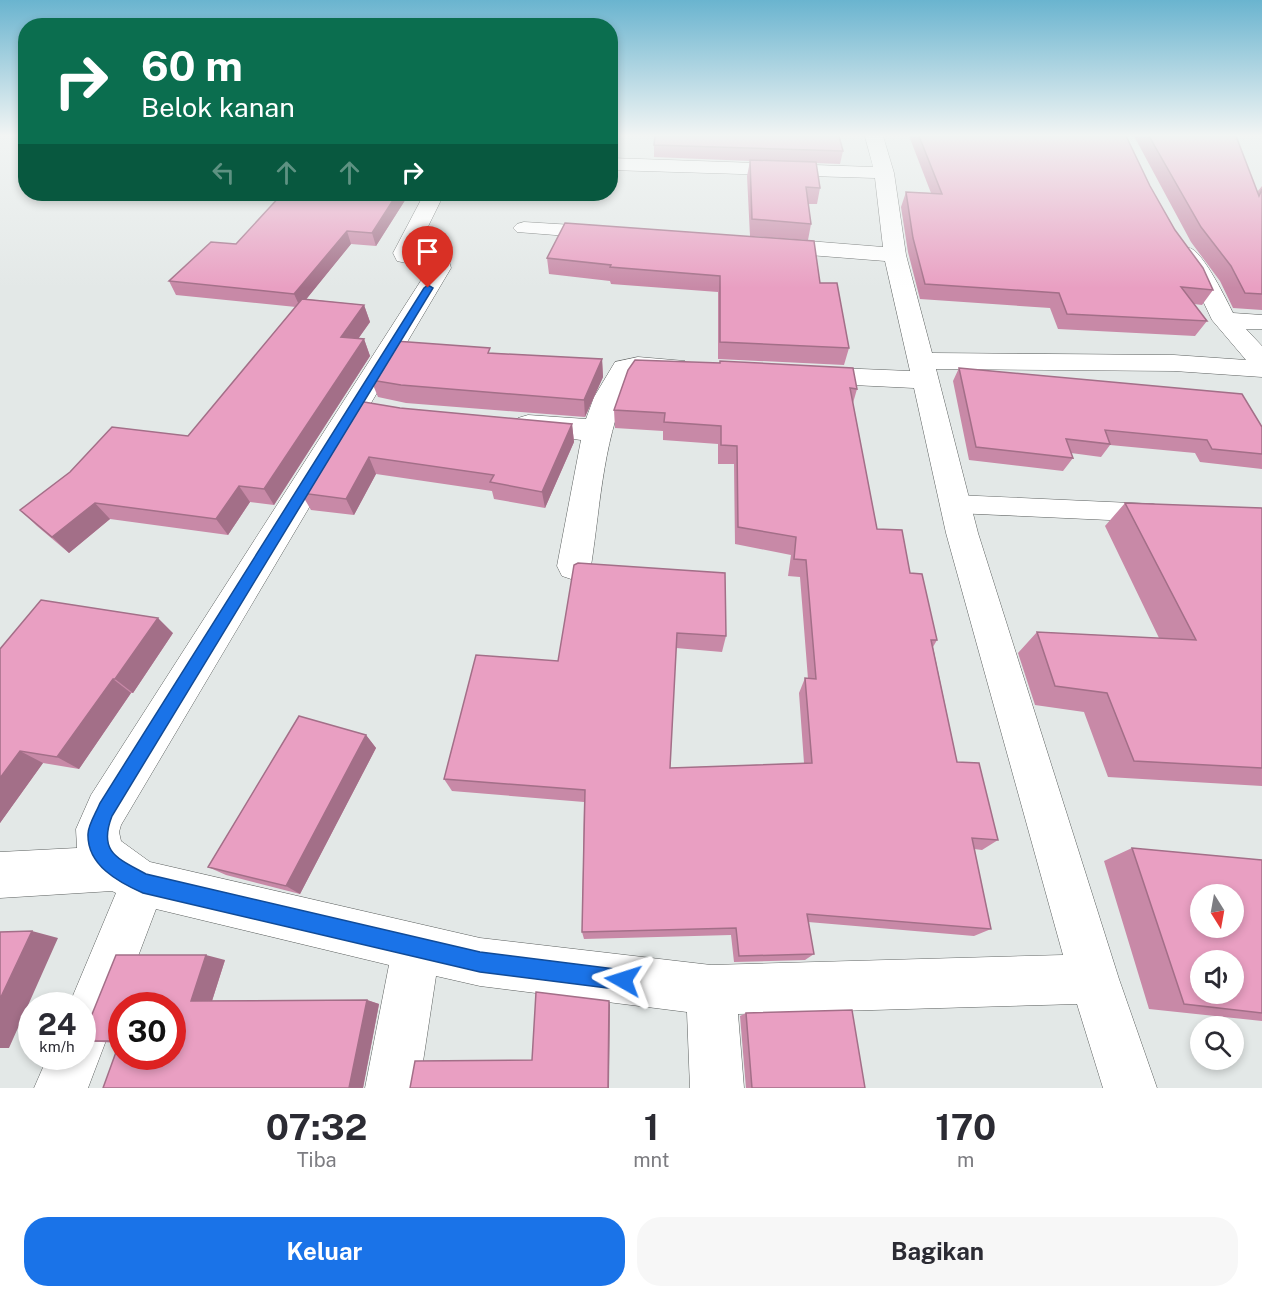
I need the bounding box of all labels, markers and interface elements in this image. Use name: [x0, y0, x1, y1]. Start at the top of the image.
text: 60 m: [141, 41, 243, 90]
icon: right: [42, 42, 120, 120]
text: Belok kanan: [141, 91, 295, 123]
icon: left: [207, 156, 240, 189]
icon: ahead: [270, 156, 303, 189]
icon: ahead: [333, 156, 366, 189]
icon: right: [396, 156, 429, 189]
pin: [402, 226, 453, 288]
icon: arrive: [411, 235, 444, 268]
north arrow: [1190, 884, 1244, 938]
map controls: [1190, 884, 1244, 1070]
position arrow: [591, 948, 655, 1012]
button: sound: [1190, 950, 1244, 1004]
speed limit sign: 30: [108, 992, 186, 1070]
text: 24: [38, 1006, 76, 1042]
button: search: [1190, 1016, 1244, 1070]
text: km/h: [39, 1038, 75, 1055]
text: 07:32: [266, 1106, 367, 1148]
text: 1: [644, 1106, 659, 1148]
text: 170: [935, 1106, 996, 1148]
text: Tiba: [297, 1148, 337, 1172]
text: mnt: [633, 1148, 670, 1172]
text: m: [957, 1148, 974, 1172]
button: Keluar: [24, 1217, 625, 1286]
button: Bagikan: [637, 1217, 1238, 1286]

